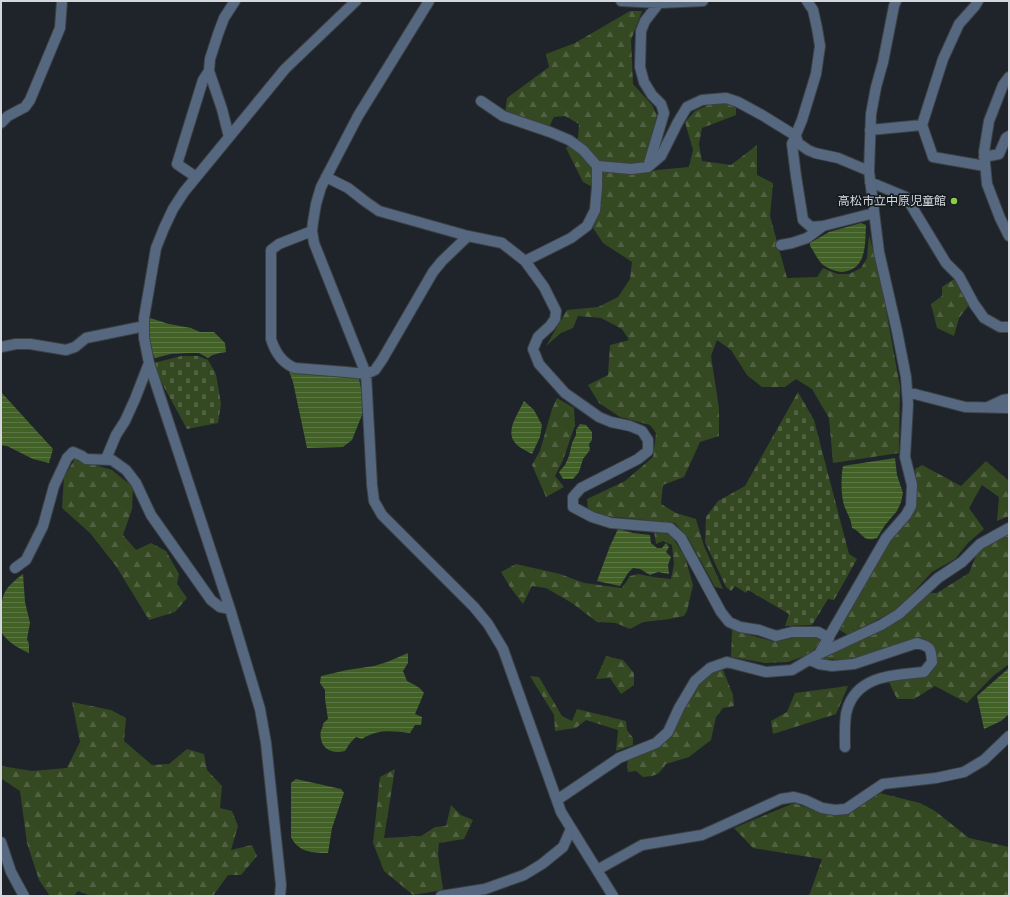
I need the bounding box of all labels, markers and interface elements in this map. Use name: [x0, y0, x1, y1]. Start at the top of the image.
place label: 高松市立中原児童館: [838, 192, 946, 208]
marker: 高松市立中原児童館: [949, 196, 959, 206]

